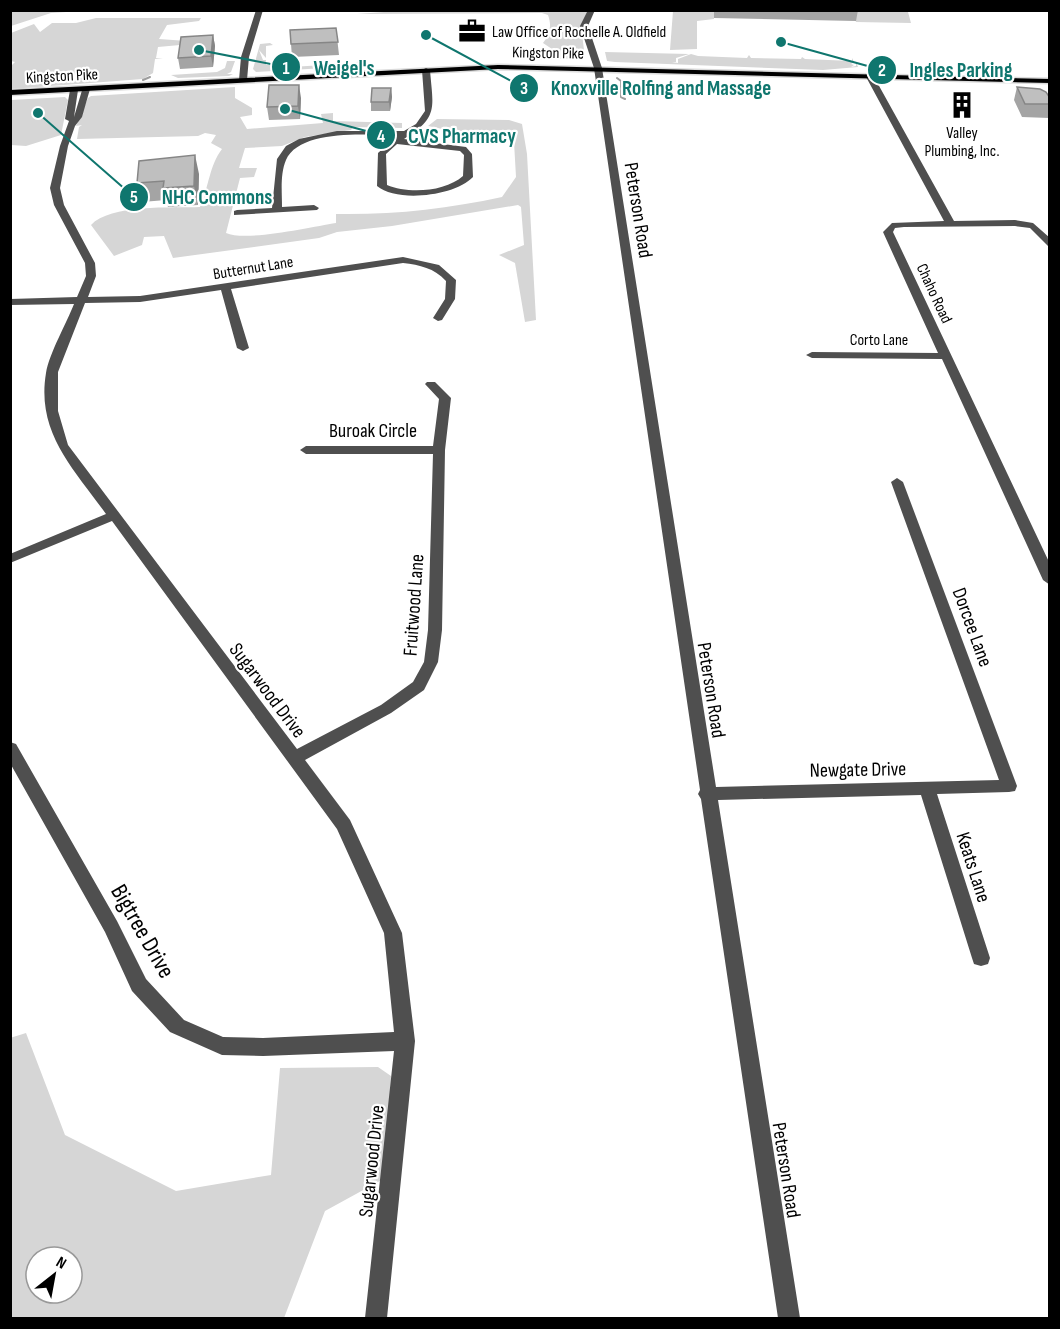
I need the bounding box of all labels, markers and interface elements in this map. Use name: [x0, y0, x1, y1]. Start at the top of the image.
office icon: Law Office of Rochelle A. Oldfield: [457, 16, 487, 46]
place label: Law Office of Rochelle A. Oldfield: [492, 23, 666, 42]
street label: Kingston Pike: [512, 43, 584, 64]
callout: Weigel's: [271, 48, 386, 87]
callout: Ingles Parking: [867, 50, 1024, 89]
text: Weigel's: [313, 56, 375, 81]
text: 1: [282, 58, 290, 79]
text: Ingles Parking: [909, 58, 1013, 83]
text: 2: [878, 60, 886, 81]
street label: Kingston Pike: [26, 65, 99, 88]
callout: Knoxville Rolfing and Massage: [509, 68, 783, 107]
text: Knoxville Rolfing and Massage: [551, 76, 771, 101]
text: 3: [520, 78, 528, 99]
building icon: Valley Plumbing, Inc.: [947, 90, 977, 120]
callout: CVS Pharmacy: [366, 116, 528, 155]
text: CVS Pharmacy: [408, 124, 516, 149]
place label: Valley Plumbing, Inc.: [924, 124, 1000, 161]
text: 4: [377, 126, 386, 147]
street label: Peterson Road: [619, 161, 657, 260]
callout: NHC Commons: [119, 177, 284, 216]
text: NHC Commons: [162, 185, 272, 210]
text: 5: [130, 187, 138, 208]
street label: Butternut Lane: [212, 253, 295, 284]
street label: Chaho Road: [912, 261, 956, 326]
street label: Corto Lane: [850, 331, 908, 350]
street label: Buroak Circle: [329, 419, 417, 443]
street label: Fruitwood Lane: [398, 553, 430, 657]
street label: Dorcee Lane: [947, 584, 997, 670]
street label: Sugarwood Drive: [224, 638, 311, 743]
street label: Peterson Road: [692, 641, 730, 740]
street label: Newgate Drive: [810, 757, 907, 783]
street label: Keats Lane: [950, 829, 996, 905]
street label: Bigtree Drive: [104, 879, 181, 983]
street label: Sugarwood Drive: [354, 1104, 390, 1218]
street label: Peterson Road: [767, 1121, 805, 1220]
north arrow: [24, 1245, 84, 1305]
text: N: [52, 1253, 70, 1274]

